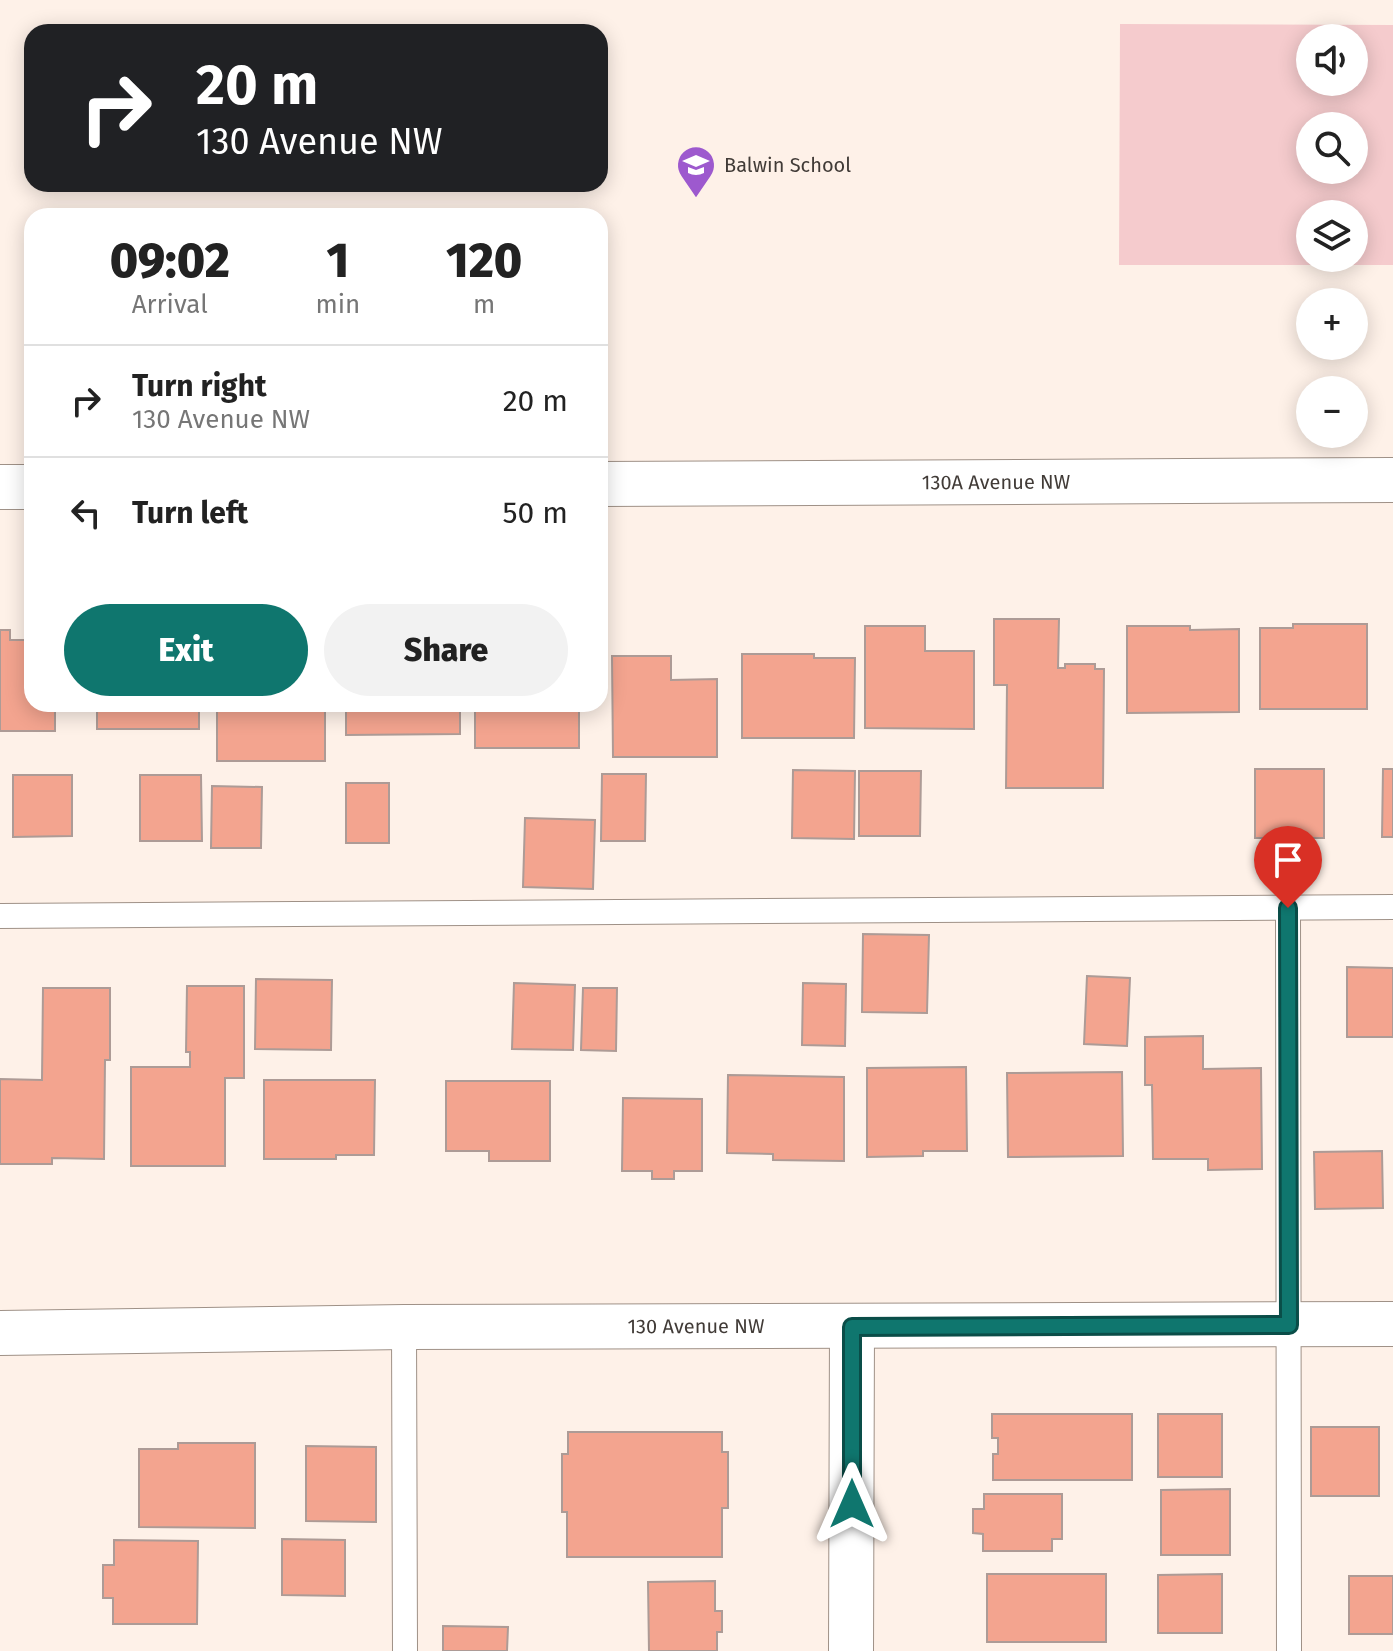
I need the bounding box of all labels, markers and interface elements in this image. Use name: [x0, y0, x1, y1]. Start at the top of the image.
map controls: [1296, 24, 1368, 448]
button: sound: [1296, 24, 1368, 96]
text: 20 m: [196, 52, 318, 119]
icon: right: [64, 56, 168, 160]
button: search: [1296, 112, 1368, 184]
text: 130 Avenue NW: [196, 120, 443, 164]
school or university icon: Balwin School: [675, 144, 717, 199]
place label: Balwin School: [724, 153, 851, 177]
button: layers: [1296, 200, 1368, 272]
text: 09:02: [110, 232, 230, 290]
text: 1: [327, 232, 349, 290]
text: 120: [446, 232, 522, 290]
button: +: [1296, 288, 1368, 360]
text: Arrival: [132, 289, 208, 320]
text: min: [315, 289, 360, 320]
text: m: [473, 289, 495, 320]
text: Turn right: [132, 368, 267, 404]
button: −: [1296, 376, 1368, 448]
icon: right: [64, 379, 108, 423]
text: 20 m: [503, 383, 568, 419]
text: 130 Avenue NW: [132, 404, 310, 435]
street label: 130A Avenue NW: [922, 470, 1071, 494]
icon: left: [64, 491, 108, 535]
text: Turn left: [132, 495, 248, 531]
text: 50 m: [503, 495, 568, 531]
button: Exit: [64, 604, 308, 696]
button: Share: [324, 604, 568, 696]
pin: [1254, 826, 1322, 908]
icon: arrive: [1266, 838, 1310, 882]
street label: 130 Avenue NW: [627, 1314, 765, 1338]
position arrow: [810, 1462, 894, 1546]

